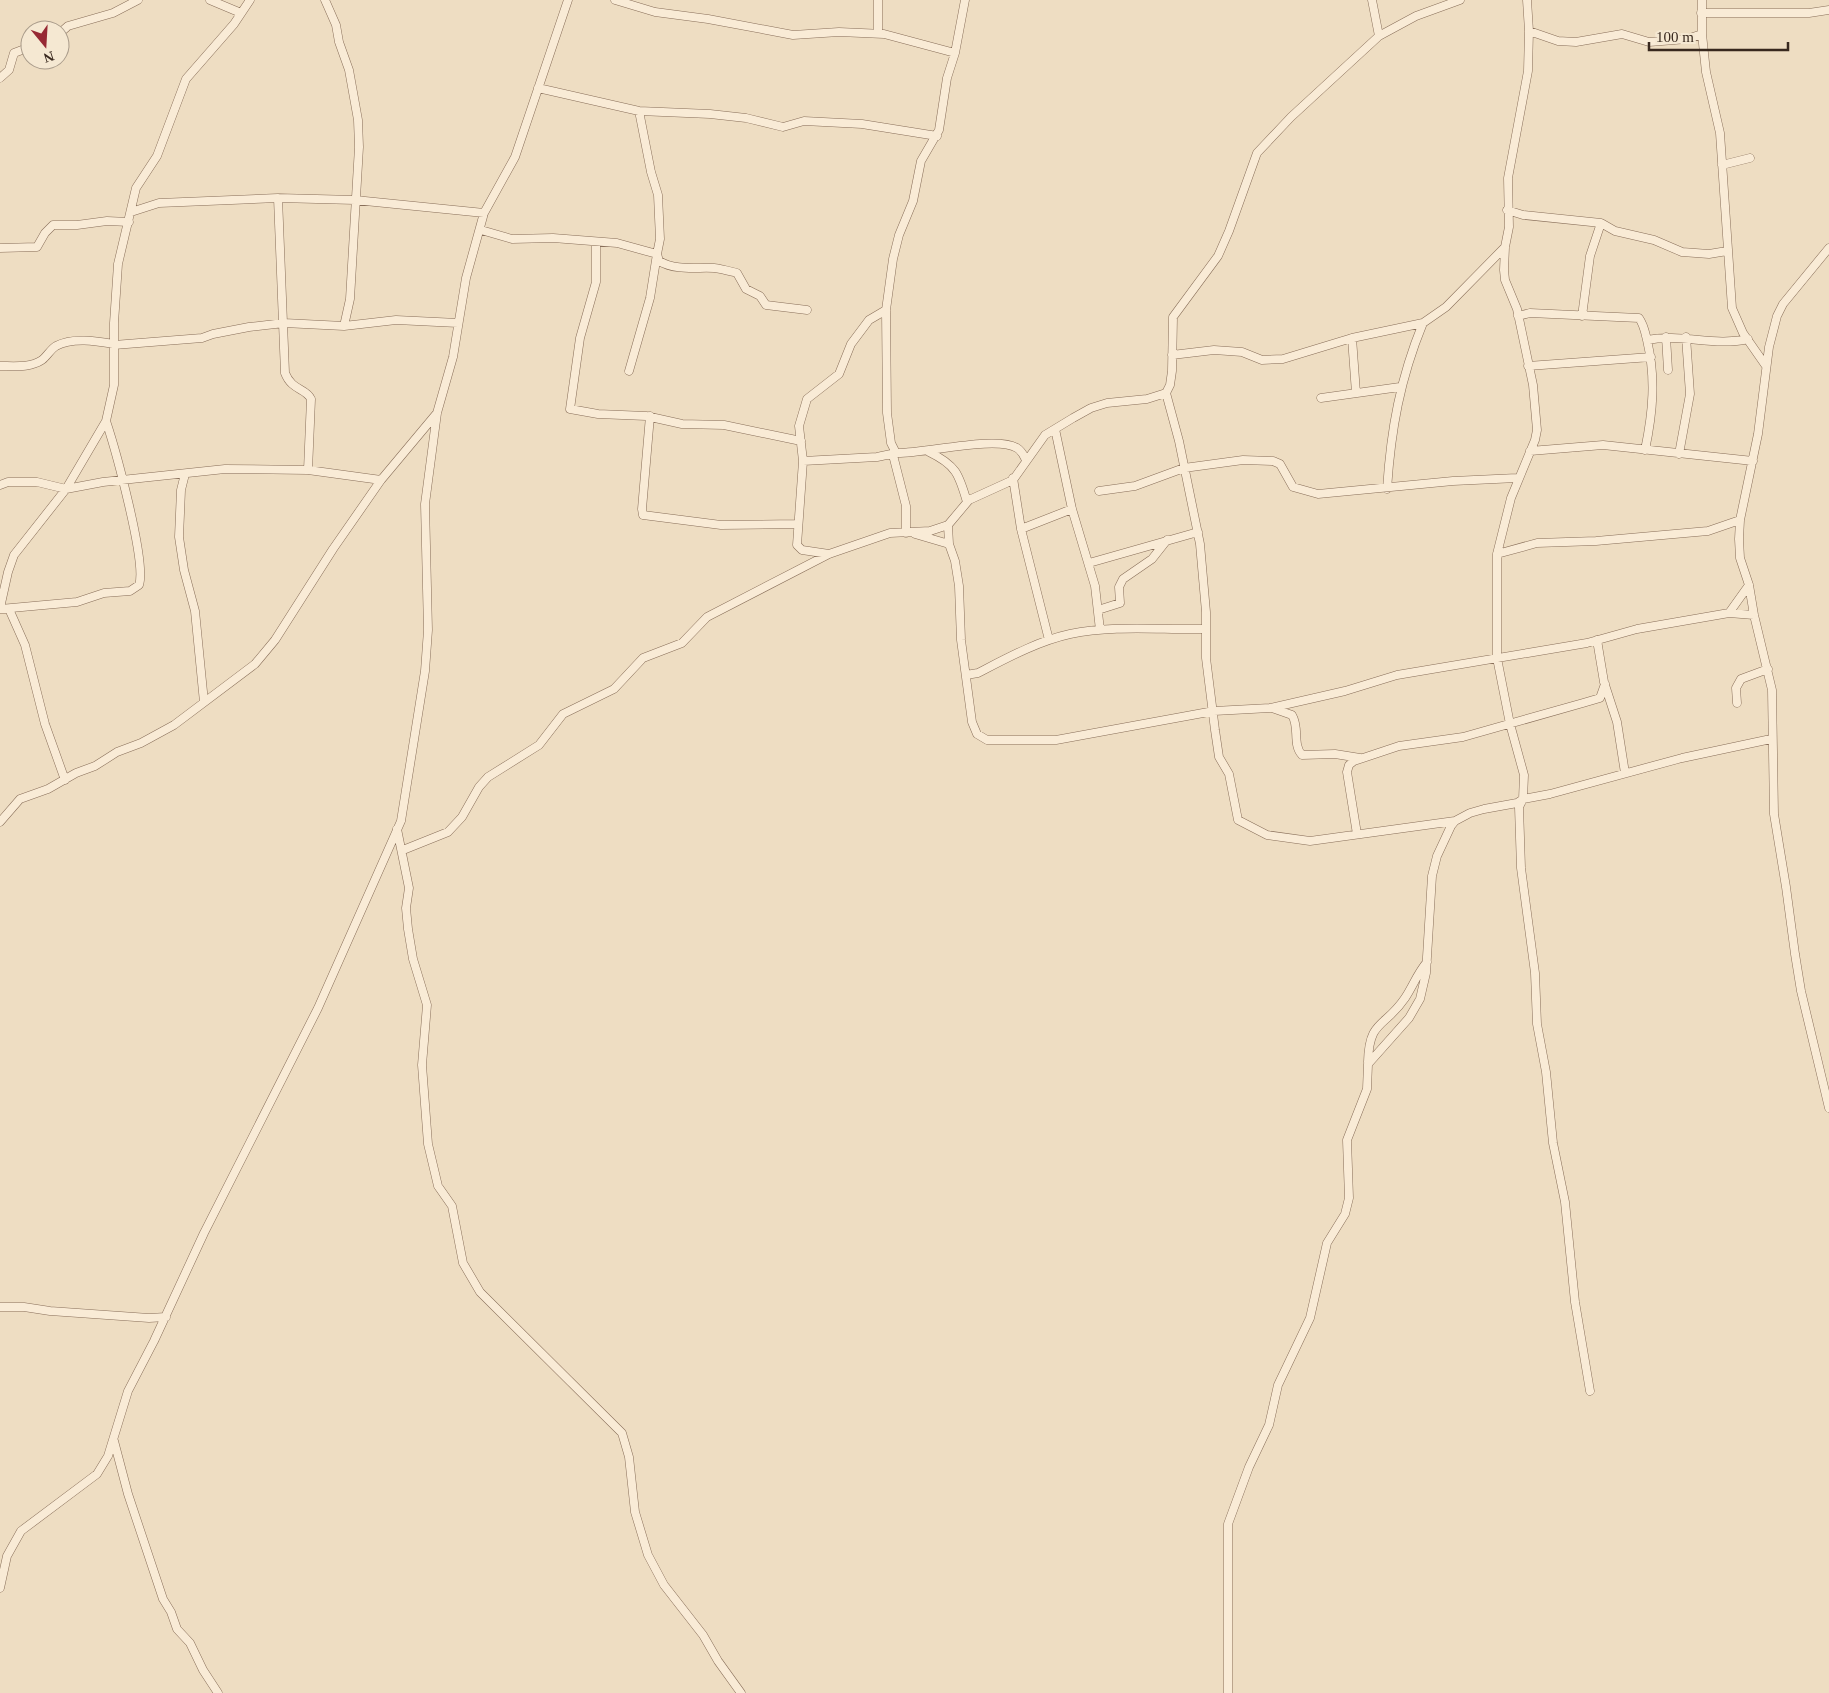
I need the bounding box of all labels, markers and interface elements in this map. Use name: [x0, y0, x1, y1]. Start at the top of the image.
north arrow: [20, 20, 70, 70]
scale bar: [1649, 20, 1788, 52]
text: 100 m: [1656, 29, 1694, 45]
text: N: [42, 48, 56, 66]

